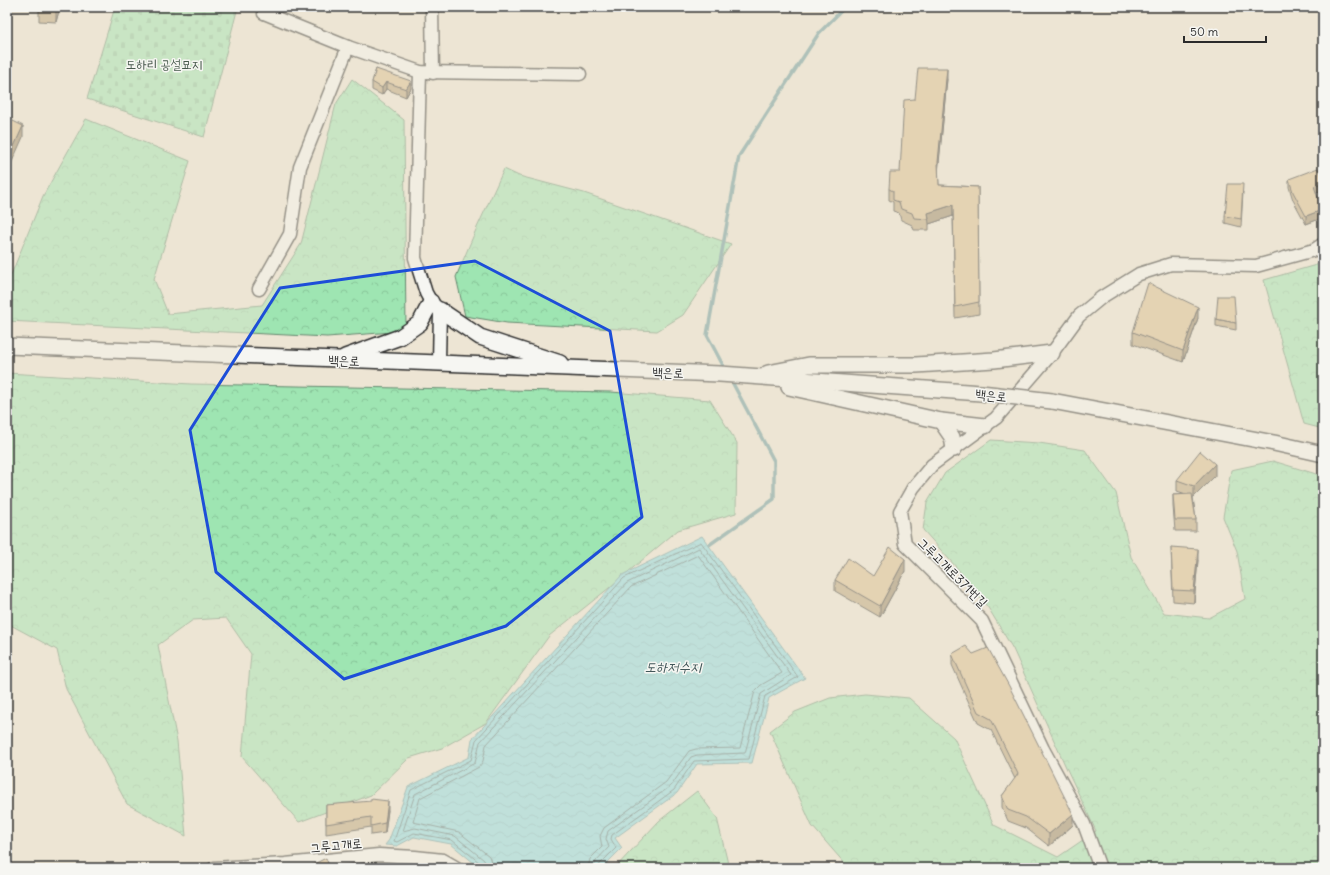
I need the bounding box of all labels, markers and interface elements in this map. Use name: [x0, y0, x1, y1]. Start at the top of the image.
scale bar: [1184, 18, 1266, 44]
text: 50 m: [1190, 24, 1219, 39]
park label: 도하리 공설묘지: [126, 56, 202, 73]
street label: 백은로: [328, 351, 360, 370]
street label: 백은로: [652, 363, 684, 382]
street label: 백은로: [974, 385, 1007, 406]
street label: 그루고개로371번길: [914, 534, 991, 611]
water label: 도하저수지: [645, 658, 703, 676]
street label: 그루고개로: [309, 835, 363, 856]

